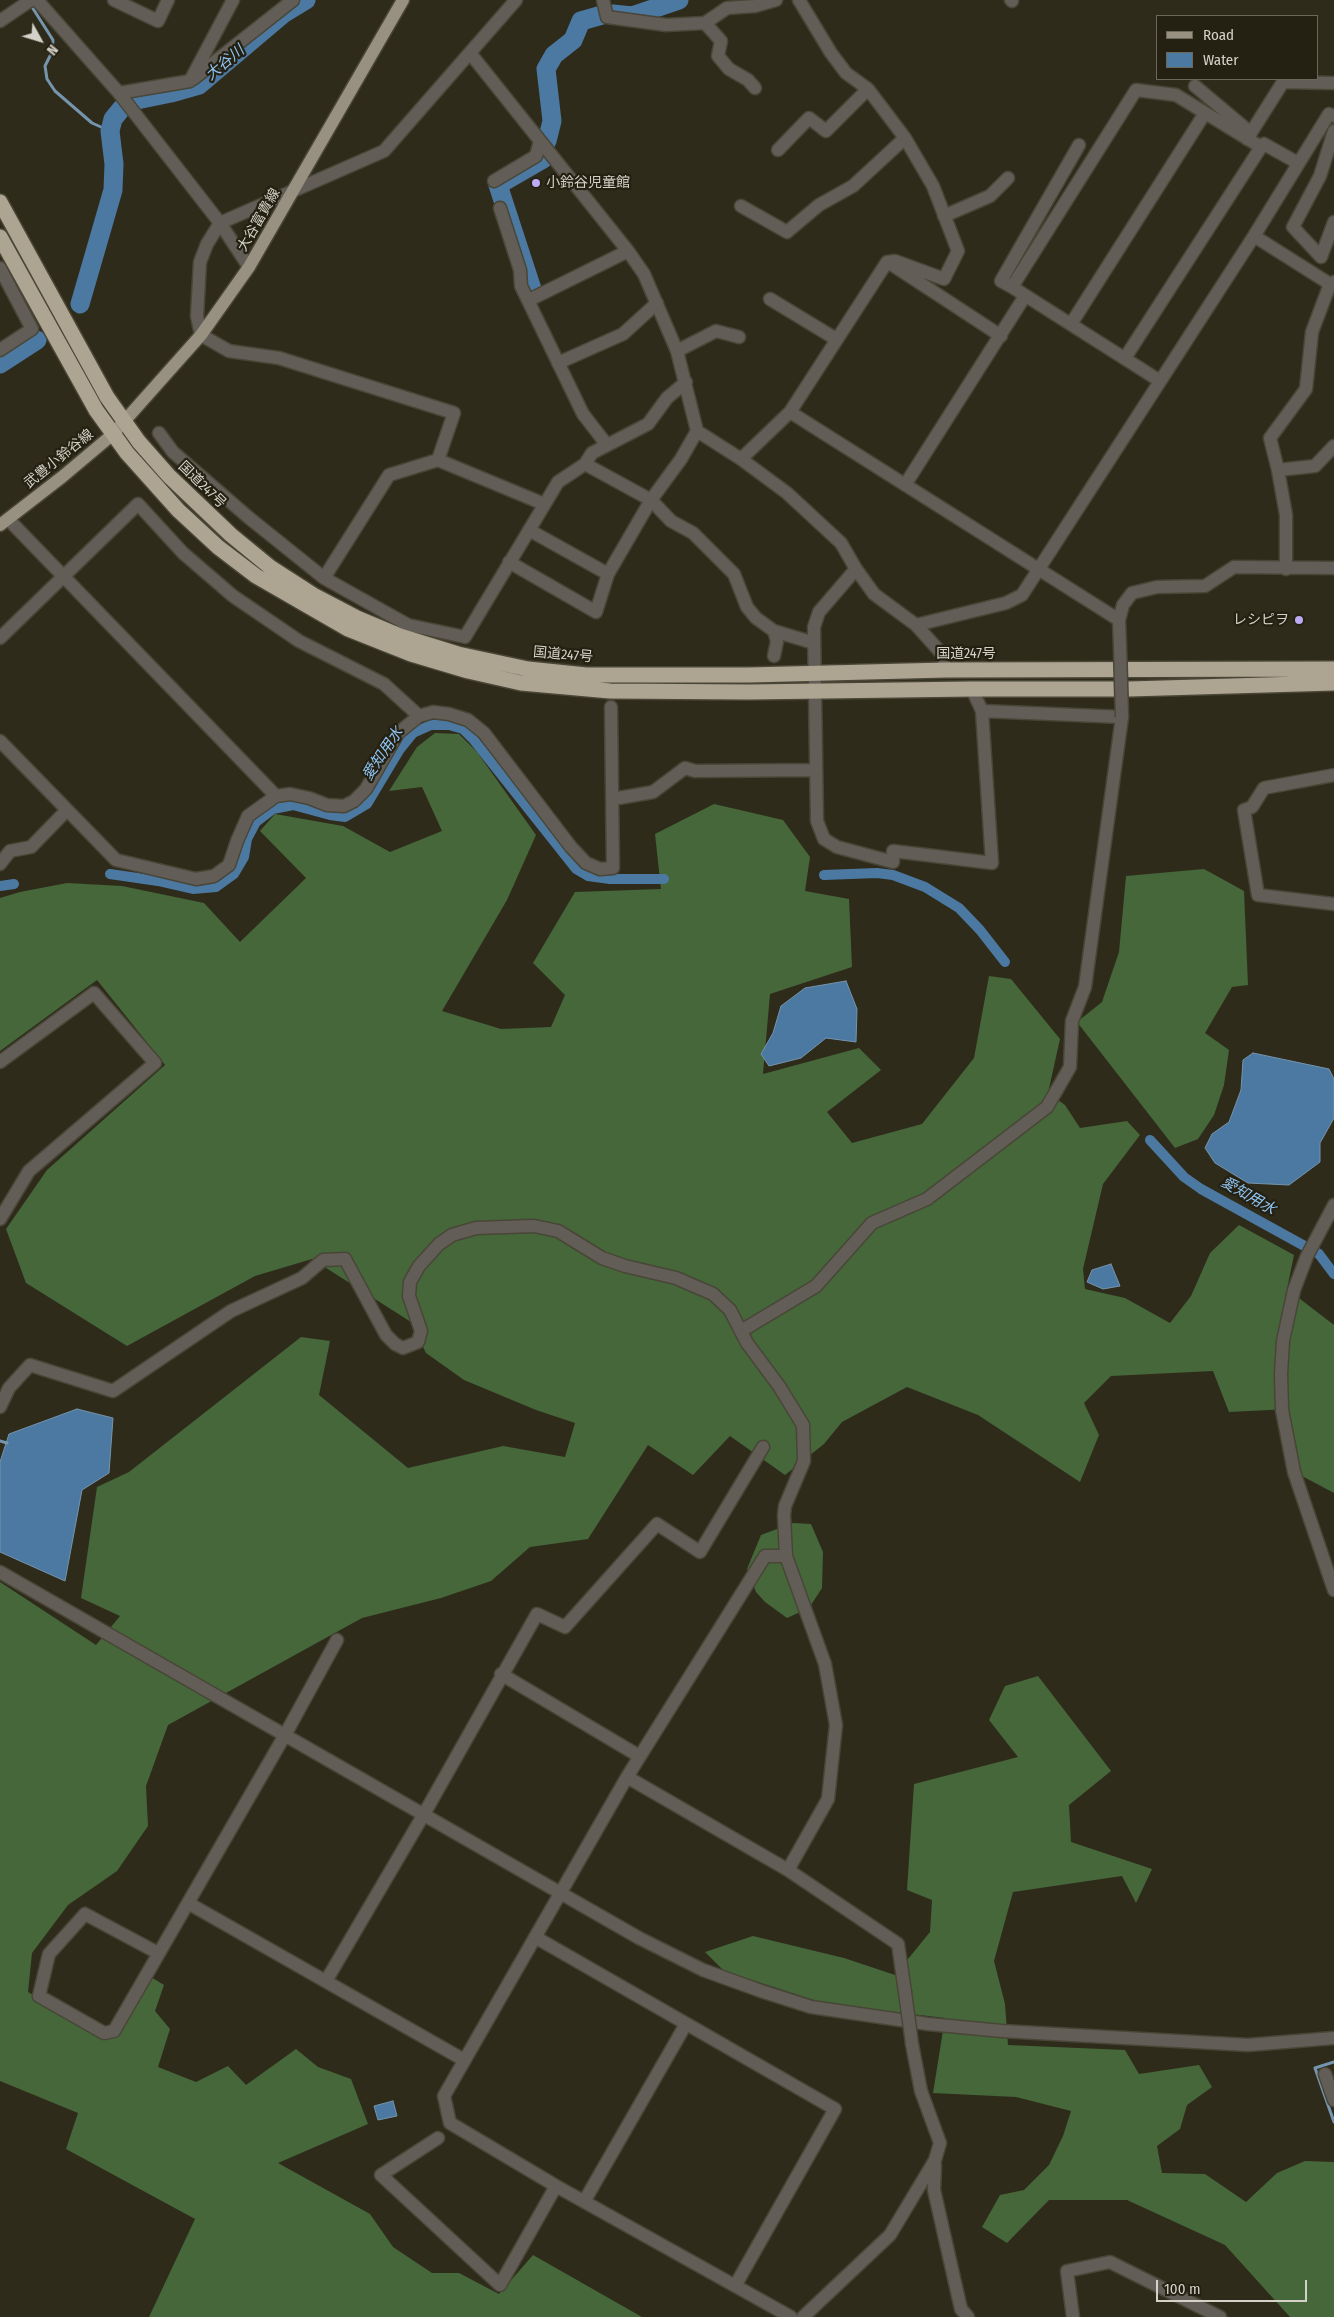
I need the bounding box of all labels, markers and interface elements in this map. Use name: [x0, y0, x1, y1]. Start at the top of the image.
north arrow: [15, 15, 65, 65]
legend: [1156, 15, 1319, 80]
text: Road: [1203, 26, 1234, 44]
text: N: [43, 41, 61, 58]
water label: 大谷川: [202, 42, 248, 84]
text: Water: [1203, 51, 1238, 69]
place label: 小鈴谷児童館: [546, 175, 630, 191]
marker: 小鈴谷児童館: [530, 177, 542, 189]
street label: 大谷富貴線: [234, 185, 284, 255]
street label: 武豊小鈴谷線: [21, 426, 97, 492]
street label: 国道247号: [175, 458, 229, 512]
place label: レシピヲ: [1233, 612, 1289, 628]
marker: レシピヲ: [1293, 614, 1305, 626]
street label: 国道247号: [532, 644, 594, 666]
street label: 国道247号: [936, 646, 996, 662]
water label: 愛知用水: [359, 724, 407, 784]
water label: 愛知用水: [1218, 1173, 1278, 1219]
scale bar: [1159, 2270, 1310, 2302]
text: 100 m: [1164, 2280, 1201, 2298]

